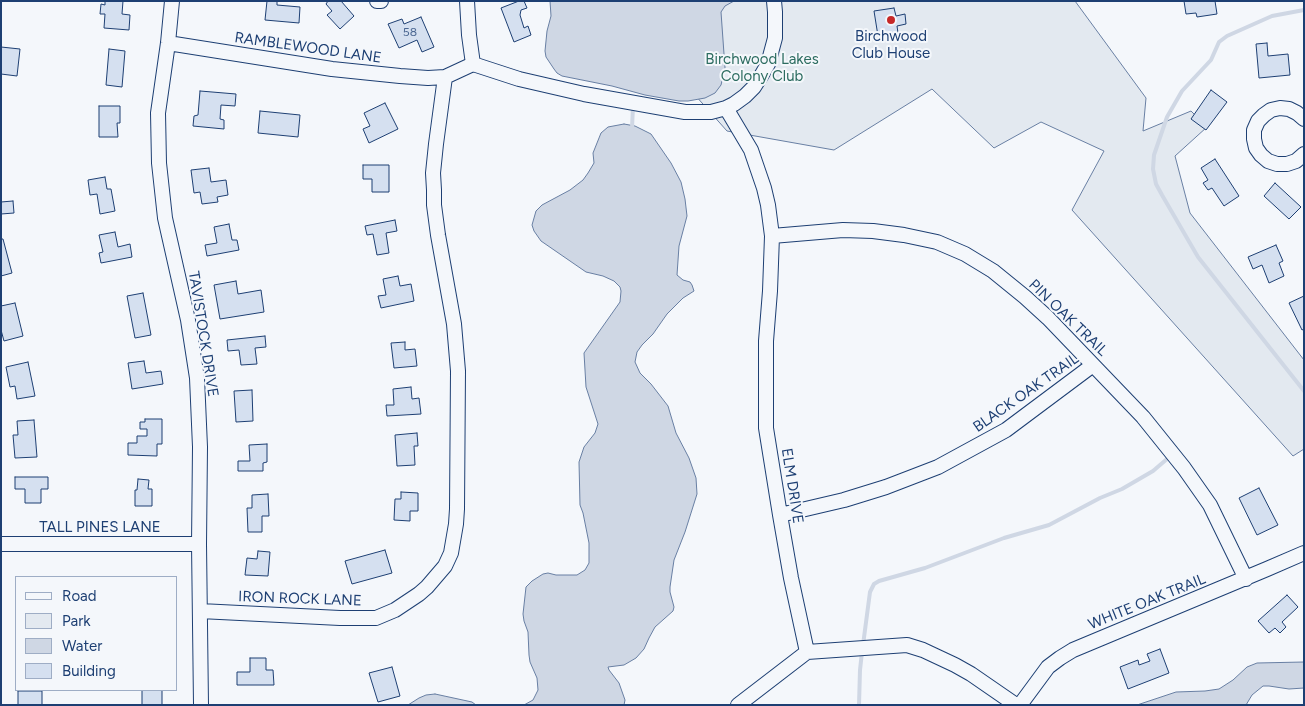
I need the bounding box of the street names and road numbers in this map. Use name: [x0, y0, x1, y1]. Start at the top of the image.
street label: RAMBLEWOOD LANE: [233, 29, 383, 67]
street label: TAVISTOCK DRIVE: [184, 270, 222, 398]
street label: PIN OAK TRAIL: [1025, 276, 1111, 360]
street label: BLACK OAK TRAIL: [970, 350, 1082, 436]
street label: ELM DRIVE: [777, 447, 807, 525]
street label: TALL PINES LANE: [39, 519, 161, 537]
street label: WHITE OAK TRAIL: [1086, 570, 1208, 634]
street label: IRON ROCK LANE: [238, 588, 362, 610]

